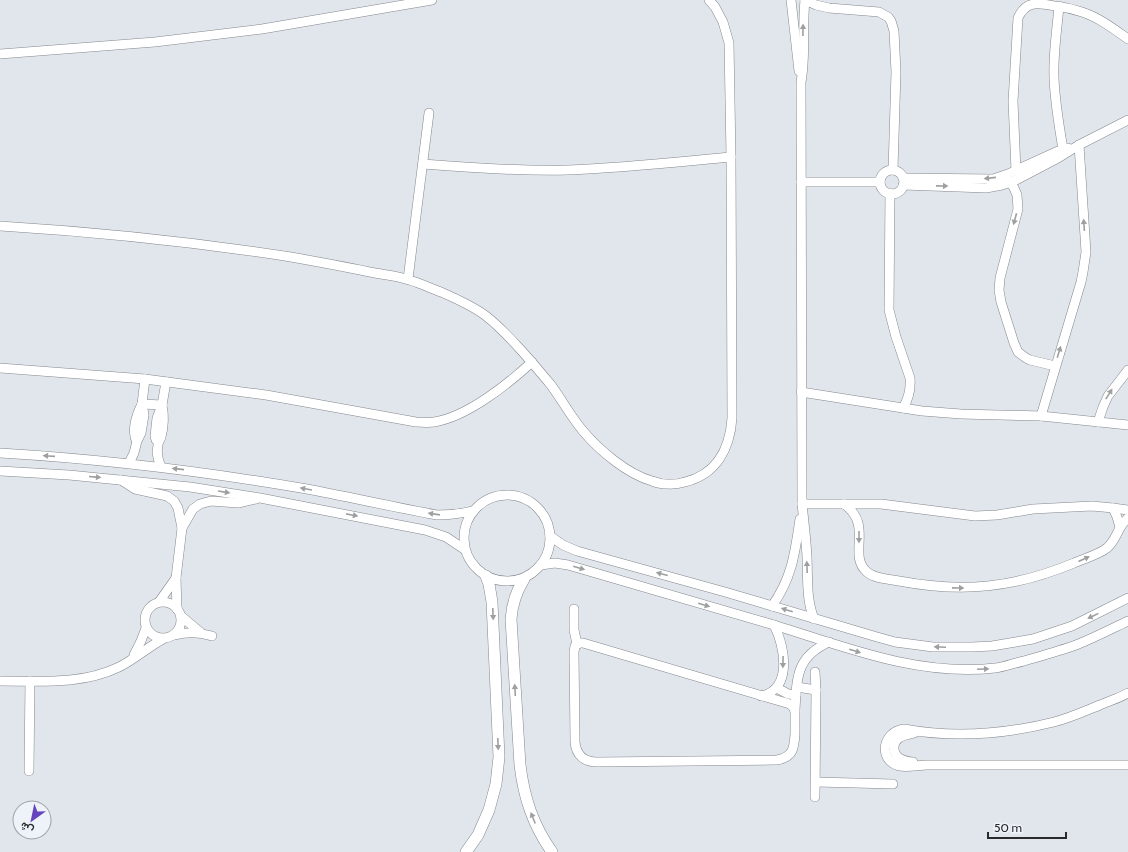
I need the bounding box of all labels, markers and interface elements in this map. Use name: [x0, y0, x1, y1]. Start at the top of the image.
one-way arrow: [800, 23, 806, 36]
one-way arrow: [984, 175, 997, 182]
one-way arrow: [936, 183, 948, 190]
one-way arrow: [1012, 213, 1018, 225]
one-way arrow: [1080, 219, 1087, 231]
one-way arrow: [1056, 345, 1062, 357]
one-way arrow: [1106, 388, 1113, 400]
one-way arrow: [43, 453, 55, 460]
one-way arrow: [172, 466, 184, 473]
one-way arrow: [89, 474, 101, 481]
one-way arrow: [300, 486, 312, 492]
one-way arrow: [218, 489, 230, 495]
one-way arrow: [428, 511, 440, 517]
one-way arrow: [346, 512, 358, 518]
one-way arrow: [856, 531, 862, 544]
one-way arrow: [1078, 555, 1090, 561]
one-way arrow: [804, 560, 810, 573]
one-way arrow: [573, 566, 586, 572]
one-way arrow: [656, 571, 668, 577]
one-way arrow: [952, 584, 964, 591]
one-way arrow: [698, 602, 710, 608]
one-way arrow: [781, 607, 793, 613]
one-way arrow: [490, 608, 496, 621]
one-way arrow: [1087, 613, 1099, 619]
one-way arrow: [933, 644, 946, 650]
one-way arrow: [850, 648, 862, 654]
one-way arrow: [779, 656, 786, 668]
one-way arrow: [977, 666, 990, 672]
one-way arrow: [512, 684, 519, 696]
one-way arrow: [495, 738, 501, 751]
north arrow: [12, 800, 52, 840]
one-way arrow: [529, 812, 535, 824]
scale bar: [988, 814, 1066, 840]
text: ش: [17, 819, 36, 838]
text: 50 m: [994, 820, 1022, 835]

